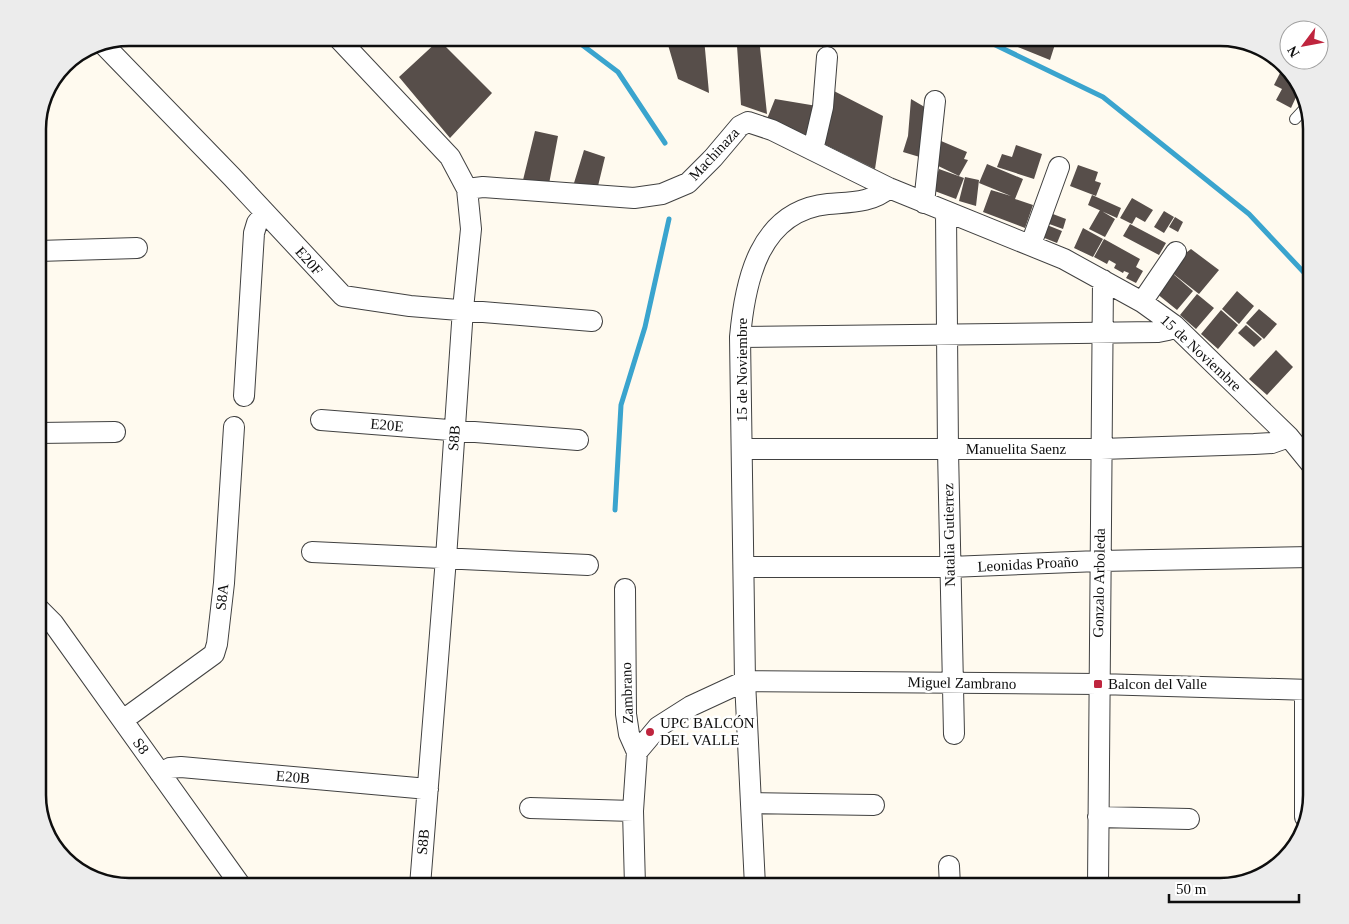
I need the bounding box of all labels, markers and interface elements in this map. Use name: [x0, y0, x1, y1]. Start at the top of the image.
north arrow: [1279, 20, 1329, 70]
text: N: [1284, 43, 1302, 60]
street label: Machinaza: [686, 124, 743, 184]
street label: E20F: [292, 244, 326, 278]
street label: 15 de Noviembre: [1157, 312, 1245, 395]
street label: 15 de Noviembre: [734, 318, 750, 422]
street label: E20E: [370, 416, 404, 434]
street label: S8B: [445, 425, 463, 451]
street label: Manuelita Saenz: [966, 441, 1067, 457]
street label: Natalia Gutierrez: [940, 483, 958, 587]
street label: Gonzalo Arboleda: [1090, 528, 1108, 638]
street label: Leonidas Proaño: [977, 553, 1079, 575]
street label: S8A: [213, 583, 231, 611]
street label: Zambrano: [618, 662, 636, 724]
street label: Miguel Zambrano: [908, 674, 1016, 692]
place label: Balcon del Valle: [1108, 676, 1207, 692]
marker: Balcon del Valle: [1092, 678, 1104, 690]
place label: UPC BALCÓN DEL VALLE: [660, 715, 755, 748]
marker: UPC BALCÓN DEL VALLE: [644, 726, 656, 738]
street label: S8: [130, 735, 152, 757]
street label: E20B: [275, 768, 311, 786]
street label: S8B: [414, 828, 432, 856]
scale bar: [1169, 872, 1299, 904]
text: 50 m: [1176, 881, 1207, 897]

